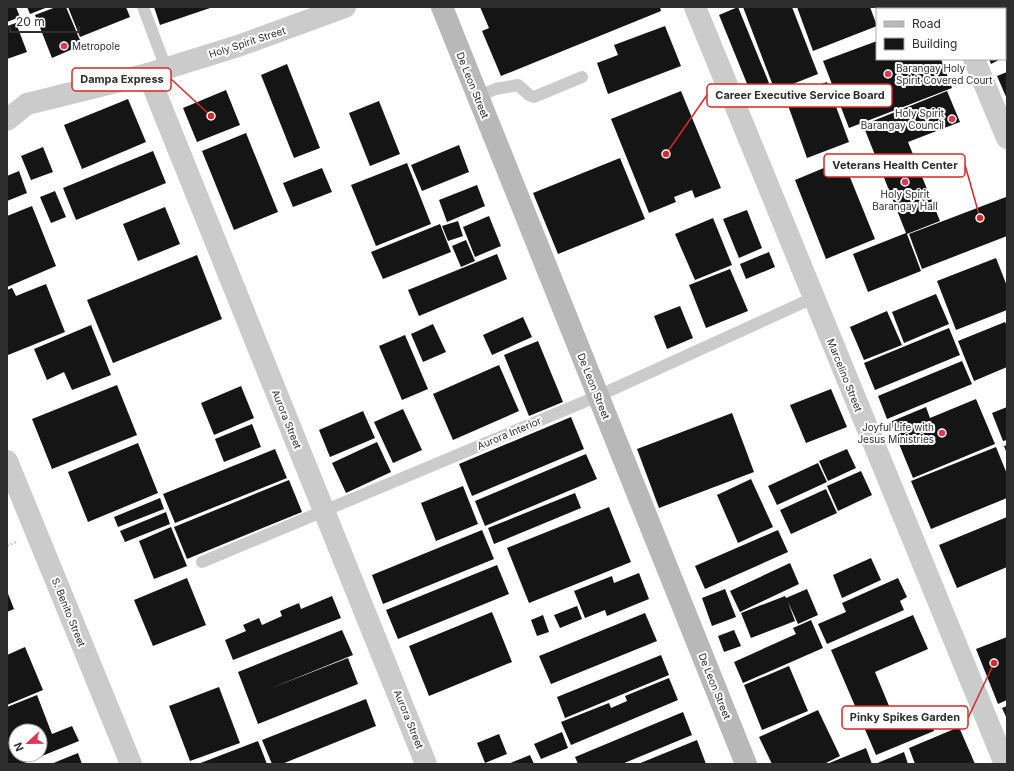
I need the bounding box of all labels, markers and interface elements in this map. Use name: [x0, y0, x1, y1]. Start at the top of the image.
scale bar: [10, 8, 79, 34]
legend: [876, 8, 1006, 60]
text: 20 m: [16, 14, 45, 29]
text: Road: [912, 16, 941, 31]
street label: Holy Spirit Street: [207, 24, 288, 60]
text: Building: [912, 36, 957, 51]
place label: Metropole: [72, 40, 120, 52]
marker: Metropole: [59, 41, 69, 51]
street label: De Leon Street: [454, 50, 492, 121]
place label: Barangay Holy Spirit Covered Court: [896, 62, 993, 86]
callout: Dampa Express: [72, 68, 171, 91]
marker: Barangay Holy Spirit Covered Court: [883, 69, 893, 79]
text: Dampa Express: [80, 72, 164, 86]
callout: Career Executive Service Board: [707, 84, 892, 107]
text: Career Executive Service Board: [715, 88, 885, 102]
place label: Holy Spirit Barangay Council: [861, 107, 945, 131]
marker: Holy Spirit Barangay Council: [947, 114, 957, 124]
callout: Veterans Health Center: [824, 154, 965, 177]
text: Veterans Health Center: [832, 158, 958, 172]
marker: Holy Spirit Barangay Hall: [900, 177, 910, 187]
place label: Holy Spirit Barangay Hall: [872, 188, 938, 212]
street label: Marcelino Street: [825, 337, 865, 414]
street label: De Leon Street: [575, 351, 613, 422]
street label: Aurora Street: [270, 388, 305, 451]
street label: Aurora Interior: [475, 414, 543, 452]
place label: Joyful Life with Jesus Ministries: [857, 421, 934, 445]
marker: Joyful Life with Jesus Ministries: [937, 428, 947, 438]
street label: S. Benito Street: [50, 576, 89, 649]
street label: De Leon Street: [696, 651, 734, 722]
street label: Aurora Street: [392, 688, 427, 751]
callout: Pinky Spikes Garden: [842, 706, 968, 729]
text: Pinky Spikes Garden: [850, 710, 960, 724]
north arrow: [8, 723, 48, 763]
text: N: [11, 740, 27, 753]

